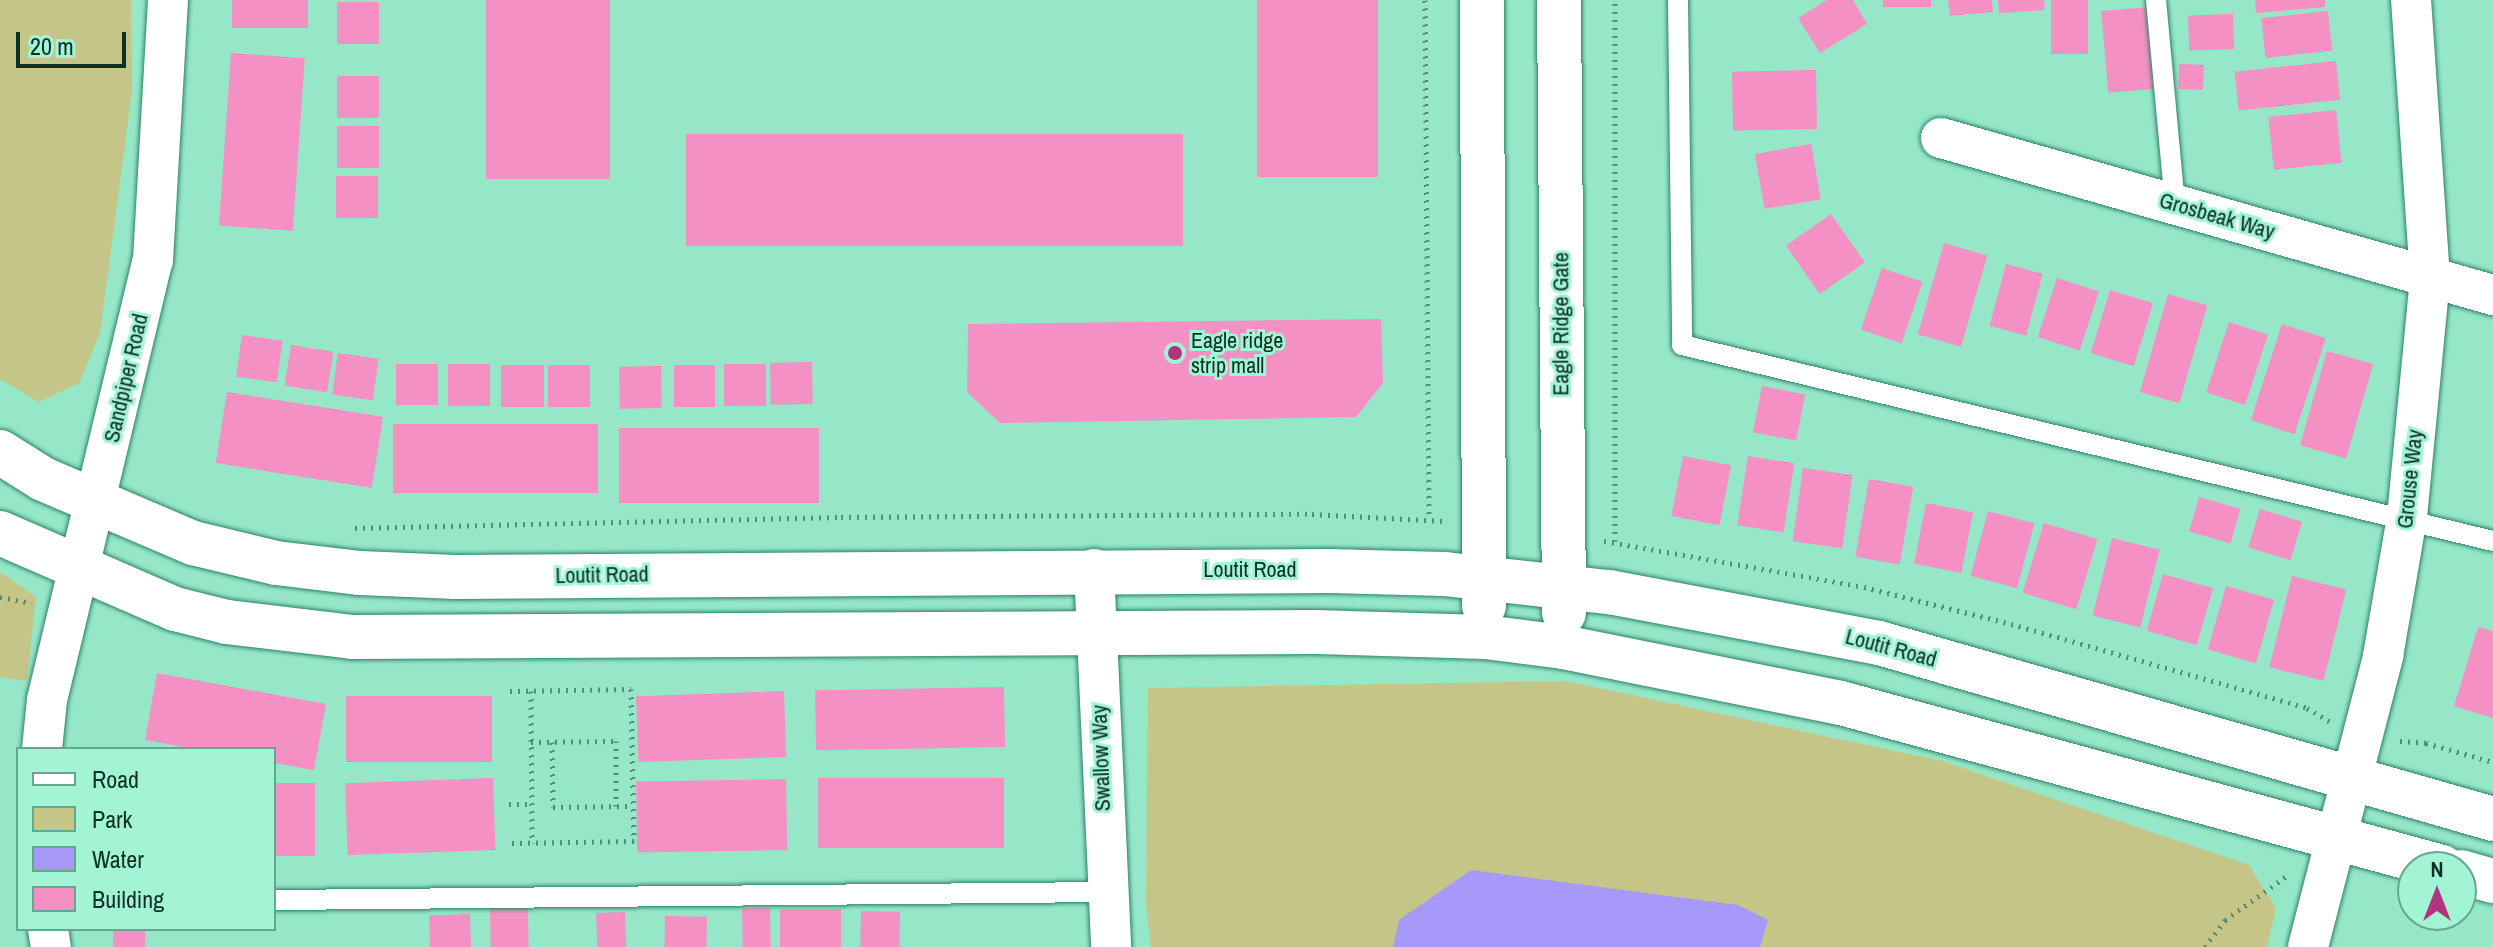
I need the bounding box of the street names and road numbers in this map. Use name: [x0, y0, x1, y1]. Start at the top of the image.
street label: Grosbeak Way: [2156, 187, 2278, 245]
street label: Eagle Ridge Gate: [1548, 252, 1574, 396]
street label: Sandpiper Road: [98, 311, 154, 445]
street label: Grouse Way: [2392, 428, 2428, 530]
street label: Loutit Road: [1203, 557, 1297, 583]
street label: Loutit Road: [555, 561, 649, 589]
street label: Loutit Road: [1843, 623, 1939, 673]
street label: Swallow Way: [1086, 704, 1116, 812]

